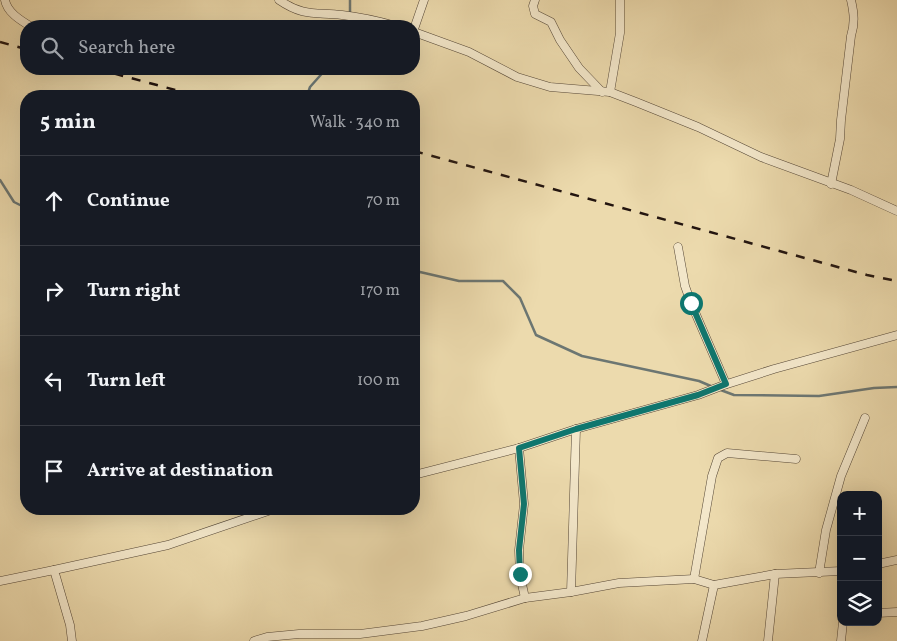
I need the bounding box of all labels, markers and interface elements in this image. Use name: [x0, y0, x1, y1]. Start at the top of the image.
search box: [20, 20, 420, 75]
icon: search: [38, 34, 66, 62]
text: Search here: [78, 35, 175, 61]
text: 5 min: [40, 108, 96, 137]
text: Walk · 340 m: [310, 112, 400, 134]
icon: ahead: [40, 187, 68, 215]
text: Continue: [87, 188, 170, 214]
text: 70 m: [366, 190, 400, 212]
icon: right: [40, 277, 68, 305]
text: Turn right: [87, 278, 180, 304]
text: 170 m: [360, 280, 400, 302]
route start: [680, 292, 703, 315]
icon: left: [40, 367, 68, 395]
text: Turn left: [87, 368, 166, 394]
text: 100 m: [357, 370, 400, 392]
icon: arrive: [40, 457, 68, 485]
text: Arrive at destination: [87, 458, 273, 484]
map controls: [837, 491, 882, 626]
button: +: [837, 491, 882, 536]
button: −: [837, 536, 882, 581]
route end: [509, 563, 532, 586]
button: layers: [837, 581, 882, 626]

